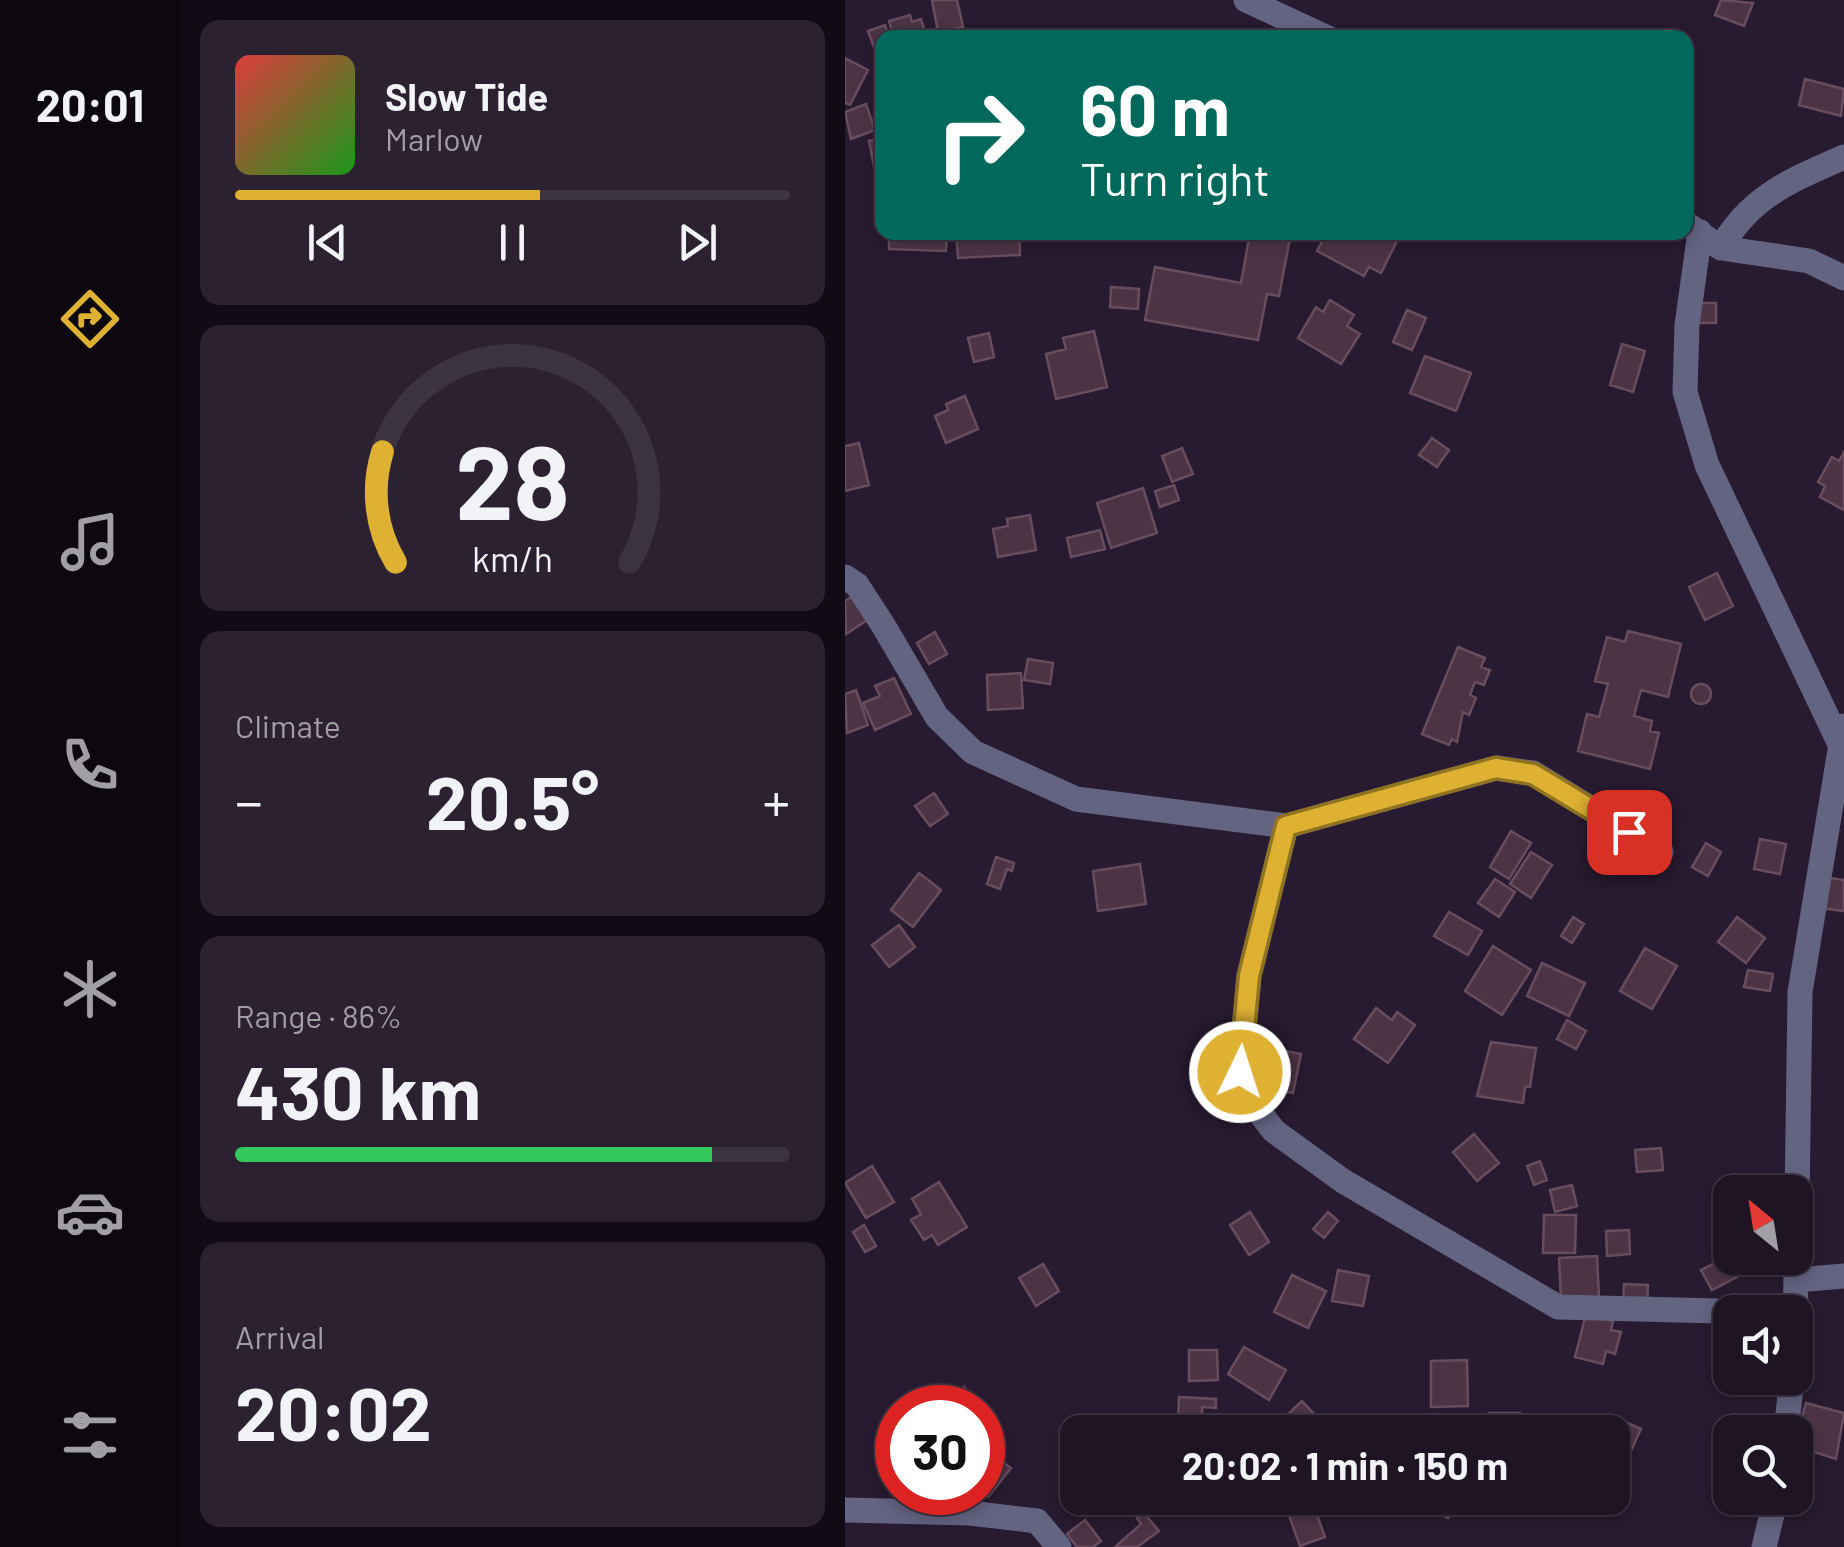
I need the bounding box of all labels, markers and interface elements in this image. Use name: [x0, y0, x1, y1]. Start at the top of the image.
text: 60 m: [1080, 66, 1230, 150]
icon: right: [915, 70, 1045, 200]
text: Slow Tide: [385, 73, 548, 119]
text: 20:01: [36, 77, 144, 131]
text: Marlow: [385, 119, 483, 157]
text: Turn right: [1080, 151, 1270, 205]
icon: previous: [300, 215, 355, 270]
icon: pause: [485, 215, 540, 270]
icon: next: [670, 215, 725, 270]
icon: directions: [55, 284, 125, 354]
text: 28: [455, 416, 570, 541]
icon: music: [55, 507, 125, 577]
text: km/h: [472, 536, 553, 579]
text: Climate: [235, 706, 341, 744]
icon: phone: [55, 730, 125, 800]
text: 20.5°: [426, 755, 599, 845]
text: −: [235, 767, 263, 833]
text: +: [762, 767, 790, 833]
pin: [1587, 790, 1672, 875]
icon: arrive: [1602, 805, 1657, 860]
icon: climate: [55, 954, 125, 1024]
text: Range · 86%: [235, 996, 402, 1034]
position arrow: [1188, 1020, 1292, 1124]
text: 430 km: [235, 1045, 481, 1135]
north arrow: [1713, 1175, 1813, 1275]
map controls: [1713, 1175, 1813, 1515]
icon: car: [55, 1177, 125, 1247]
button: sound: [1713, 1295, 1813, 1395]
text: Arrival: [235, 1317, 324, 1355]
text: 20:02: [235, 1366, 432, 1456]
speed limit sign: 30: [875, 1385, 1005, 1515]
icon: filters: [55, 1400, 125, 1470]
button: search: [1713, 1415, 1813, 1515]
text: 20:02 · 1 min · 150 m: [1182, 1442, 1508, 1488]

